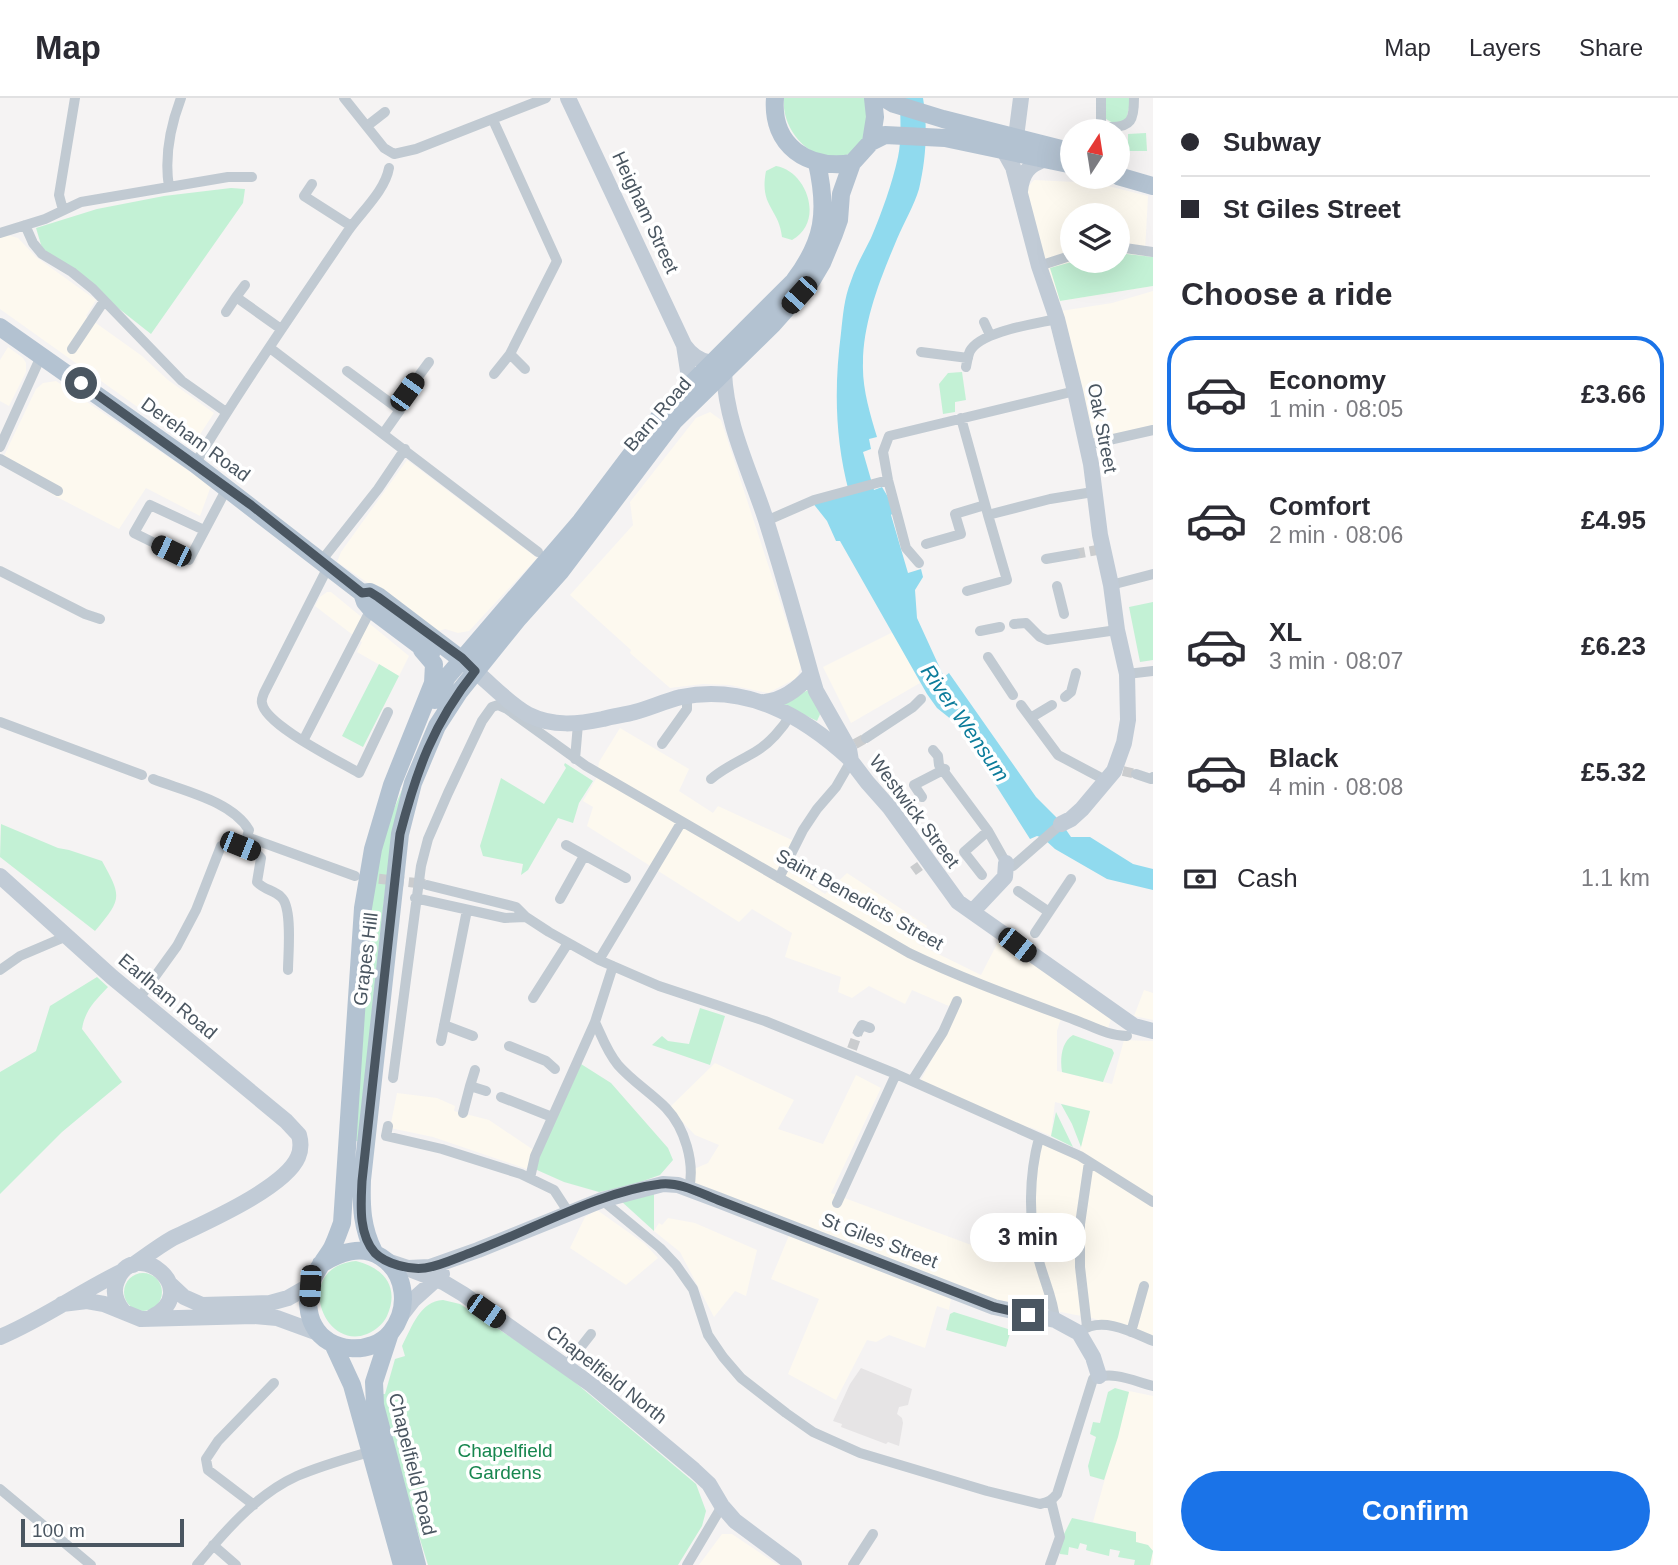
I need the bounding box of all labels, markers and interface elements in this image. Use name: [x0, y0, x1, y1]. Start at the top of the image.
text: Map: [35, 29, 101, 66]
text: Map: [1384, 34, 1431, 61]
text: Layers: [1469, 34, 1541, 61]
text: Share: [1579, 34, 1643, 61]
north arrow: [1060, 119, 1130, 189]
map controls: [1060, 119, 1130, 273]
text: Subway: [1223, 127, 1321, 157]
street label: Heigham Street: [608, 148, 683, 277]
text: St Giles Street: [1223, 194, 1401, 224]
button: layers: [1060, 203, 1130, 273]
car: [778, 272, 821, 318]
text: Choose a ride: [1181, 276, 1393, 312]
icon: car: [1185, 363, 1248, 426]
text: Economy: [1269, 365, 1386, 395]
route start: [65, 367, 97, 399]
car: [387, 369, 428, 415]
street label: Barn Road: [620, 373, 695, 455]
text: £3.66: [1581, 379, 1646, 409]
street label: Oak Street: [1084, 382, 1122, 475]
street label: Dereham Road: [137, 393, 254, 486]
text: 1 min · 08:05: [1269, 396, 1403, 422]
icon: car: [1185, 489, 1248, 552]
text: Comfort: [1269, 491, 1370, 521]
text: £4.95: [1581, 505, 1646, 535]
text: 2 min · 08:06: [1269, 522, 1403, 548]
car: [148, 532, 195, 570]
icon: car: [1185, 615, 1248, 678]
text: XL: [1269, 617, 1302, 647]
text: £6.23: [1581, 631, 1646, 661]
text: 3 min · 08:07: [1269, 648, 1403, 674]
water label: River Wensum: [917, 660, 1014, 786]
icon: car: [1185, 741, 1248, 804]
text: Black: [1269, 743, 1338, 773]
street label: Westwick Street: [865, 751, 964, 872]
text: £5.32: [1581, 757, 1646, 787]
text: 4 min · 08:08: [1269, 774, 1403, 800]
car: [217, 828, 264, 864]
street label: Saint Benedicts Street: [772, 845, 948, 955]
icon: cash: [1181, 860, 1219, 898]
text: Cash: [1237, 863, 1298, 893]
text: 1.1 km: [1581, 865, 1650, 891]
street label: Grapes Hill: [349, 911, 382, 1007]
car: [994, 924, 1041, 966]
street label: Earlham Road: [114, 949, 221, 1043]
street label: St Giles Street: [819, 1209, 941, 1272]
callout: 3 min: [970, 1214, 1086, 1262]
text: 3 min: [998, 1224, 1058, 1250]
car: [299, 1264, 322, 1308]
car: [463, 1290, 510, 1332]
route end: [1012, 1299, 1044, 1331]
street label: Chapelfield North: [542, 1321, 671, 1428]
street label: Chapelfield Road: [385, 1391, 440, 1537]
park label: Chapelfield Gardens: [457, 1440, 553, 1483]
button: Confirm: [1181, 1471, 1650, 1551]
scale bar: [21, 1516, 184, 1548]
text: 100 m: [32, 1520, 85, 1541]

